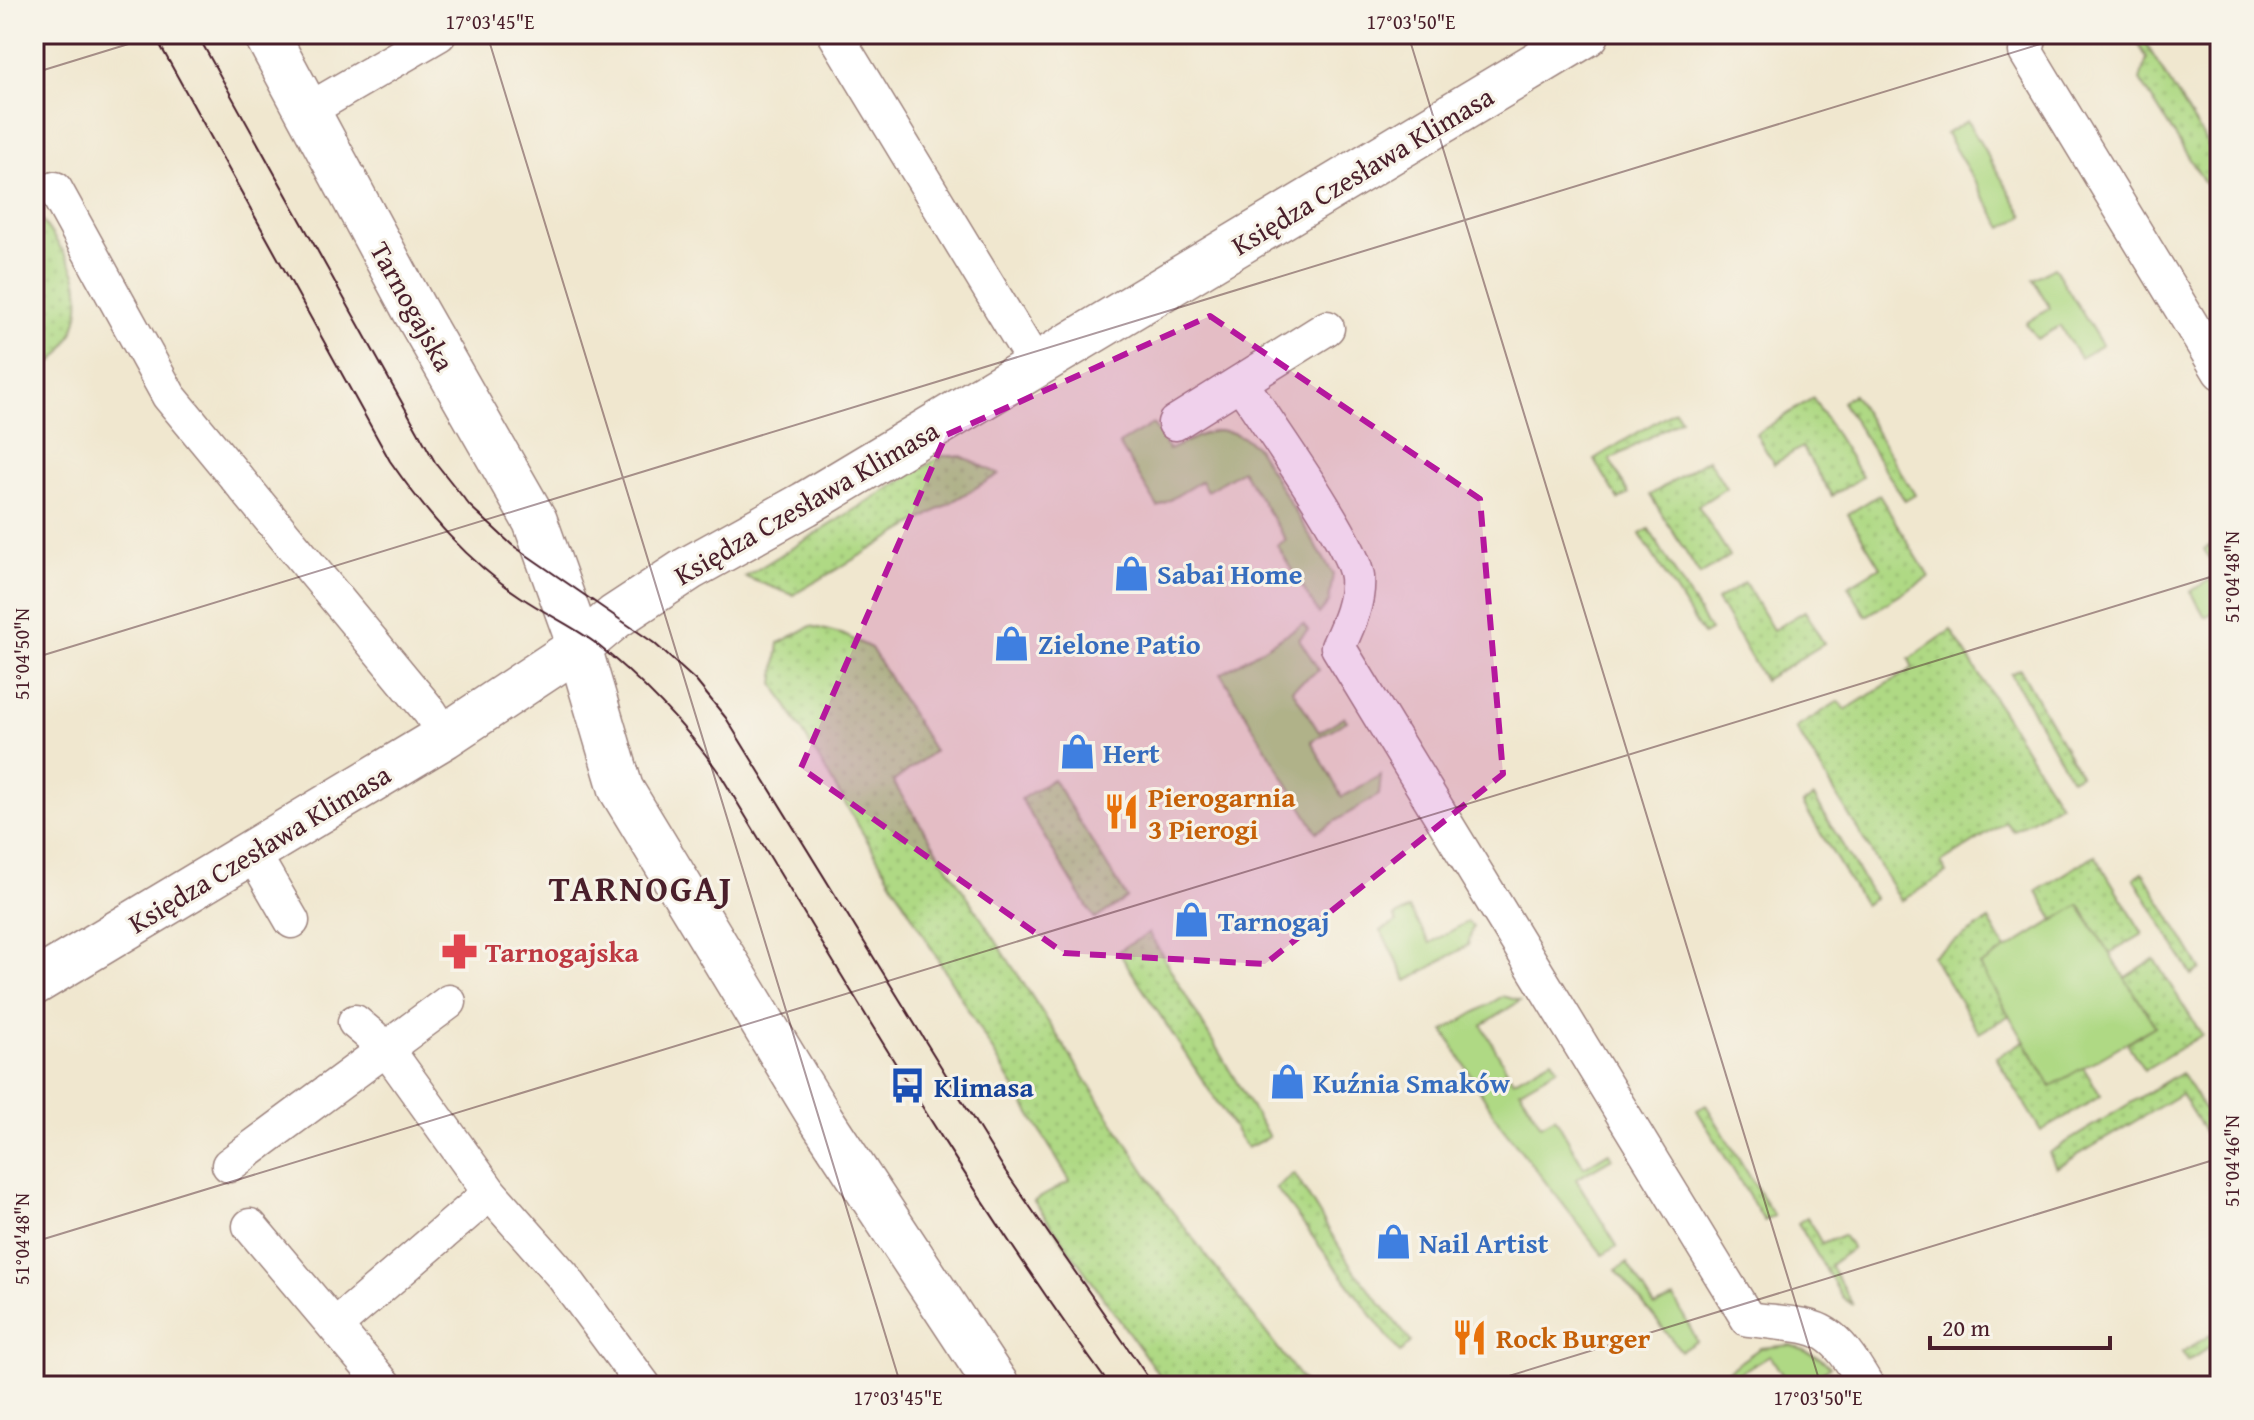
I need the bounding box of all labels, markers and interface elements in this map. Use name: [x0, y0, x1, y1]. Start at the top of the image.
text: 17°03'45"E: [446, 7, 534, 36]
text: 17°03'50"E: [1367, 7, 1455, 36]
street label: Księdza Czesława Klimasa: [1223, 75, 1502, 265]
street label: Tarnogajska: [360, 234, 466, 379]
street label: Księdza Czesława Klimasa: [666, 409, 947, 595]
text: 51°04'48"N: [2217, 531, 2246, 623]
place label: Sabai Home: [1157, 553, 1303, 594]
shop icon: Sabai Home: [1112, 554, 1150, 592]
text: 51°04'50"N: [7, 608, 36, 700]
place label: Zielone Patio: [1038, 623, 1201, 664]
shop icon: Zielone Patio: [993, 624, 1031, 662]
place label: Hert: [1103, 732, 1160, 773]
shop icon: Hert: [1058, 733, 1096, 771]
street label: Księdza Czesława Klimasa: [120, 753, 399, 943]
place label: Pierogarnia 3 Pierogi: [1148, 776, 1296, 849]
restaurant icon: Pierogarnia 3 Pierogi: [1103, 793, 1141, 831]
district label: TARNOGAJ: [549, 861, 733, 914]
place label: Tarnogaj: [1218, 900, 1330, 941]
shop icon: Tarnogaj: [1173, 901, 1211, 939]
place label: Tarnogajska: [485, 931, 639, 972]
pharmacy icon: Tarnogajska: [440, 932, 478, 970]
place label: Kuźnia Smaków: [1313, 1062, 1511, 1103]
shop icon: Kuźnia Smaków: [1268, 1063, 1306, 1101]
place label: Klimasa: [934, 1066, 1034, 1107]
bus stop icon: Klimasa: [889, 1067, 927, 1105]
text: 51°04'46"N: [2217, 1115, 2246, 1207]
text: 51°04'48"N: [7, 1193, 36, 1285]
place label: Nail Artist: [1419, 1222, 1549, 1263]
shop icon: Nail Artist: [1374, 1223, 1412, 1261]
scale bar: [1930, 1300, 2110, 1350]
text: 20 m: [1942, 1310, 1990, 1345]
place label: Rock Burger: [1496, 1317, 1651, 1358]
restaurant icon: Rock Burger: [1451, 1318, 1489, 1356]
text: 17°03'45"E: [854, 1383, 942, 1412]
text: 17°03'50"E: [1774, 1383, 1862, 1412]

